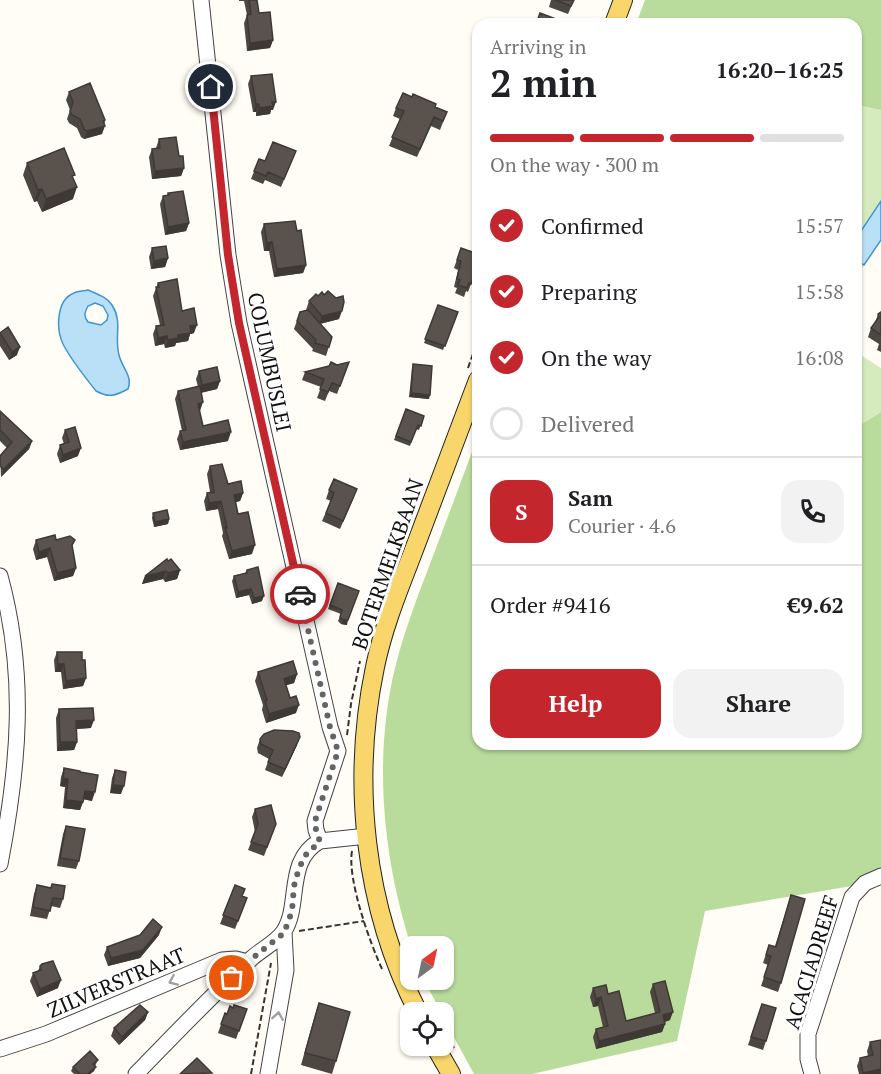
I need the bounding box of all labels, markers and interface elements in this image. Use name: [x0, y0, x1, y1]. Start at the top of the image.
text: Arriving in: [490, 33, 586, 60]
text: 16:20–16:25: [716, 55, 844, 84]
text: 2 min: [490, 56, 597, 108]
pin: [185, 61, 236, 112]
icon: home: [194, 70, 227, 103]
text: On the way · 300 m: [490, 151, 659, 178]
icon: check: [490, 209, 523, 242]
text: Confirmed: [541, 211, 644, 240]
text: 15:57: [795, 212, 844, 239]
icon: check: [490, 275, 523, 308]
text: Preparing: [541, 277, 637, 306]
text: 15:58: [795, 278, 844, 305]
street label: COLUMBUSLEI: [242, 290, 298, 434]
icon: check: [490, 341, 523, 374]
text: On the way: [541, 343, 651, 372]
text: 16:08: [795, 344, 844, 371]
text: Delivered: [541, 409, 634, 438]
street label: BOTERMELKBAAN: [345, 475, 429, 653]
button: phone: [781, 480, 844, 543]
text: Sam: [568, 483, 613, 512]
text: S: [515, 497, 528, 526]
text: Courier · 4.6: [568, 512, 676, 539]
courier: [270, 564, 330, 624]
icon: car: [284, 578, 317, 611]
text: Order #9416: [490, 590, 610, 619]
text: €9.62: [788, 590, 844, 619]
button: Help: [490, 669, 661, 738]
button: Share: [673, 669, 844, 738]
street label: ACACIADREEF: [777, 892, 845, 1032]
north arrow: [400, 936, 454, 990]
map controls: [400, 936, 454, 1056]
street label: ZILVERSTRAAT: [43, 940, 189, 1024]
pin: [206, 952, 257, 1003]
icon: bag: [215, 961, 248, 994]
one-way arrow: [168, 973, 179, 985]
button: locate: [400, 1002, 454, 1056]
one-way arrow: [271, 1012, 284, 1022]

